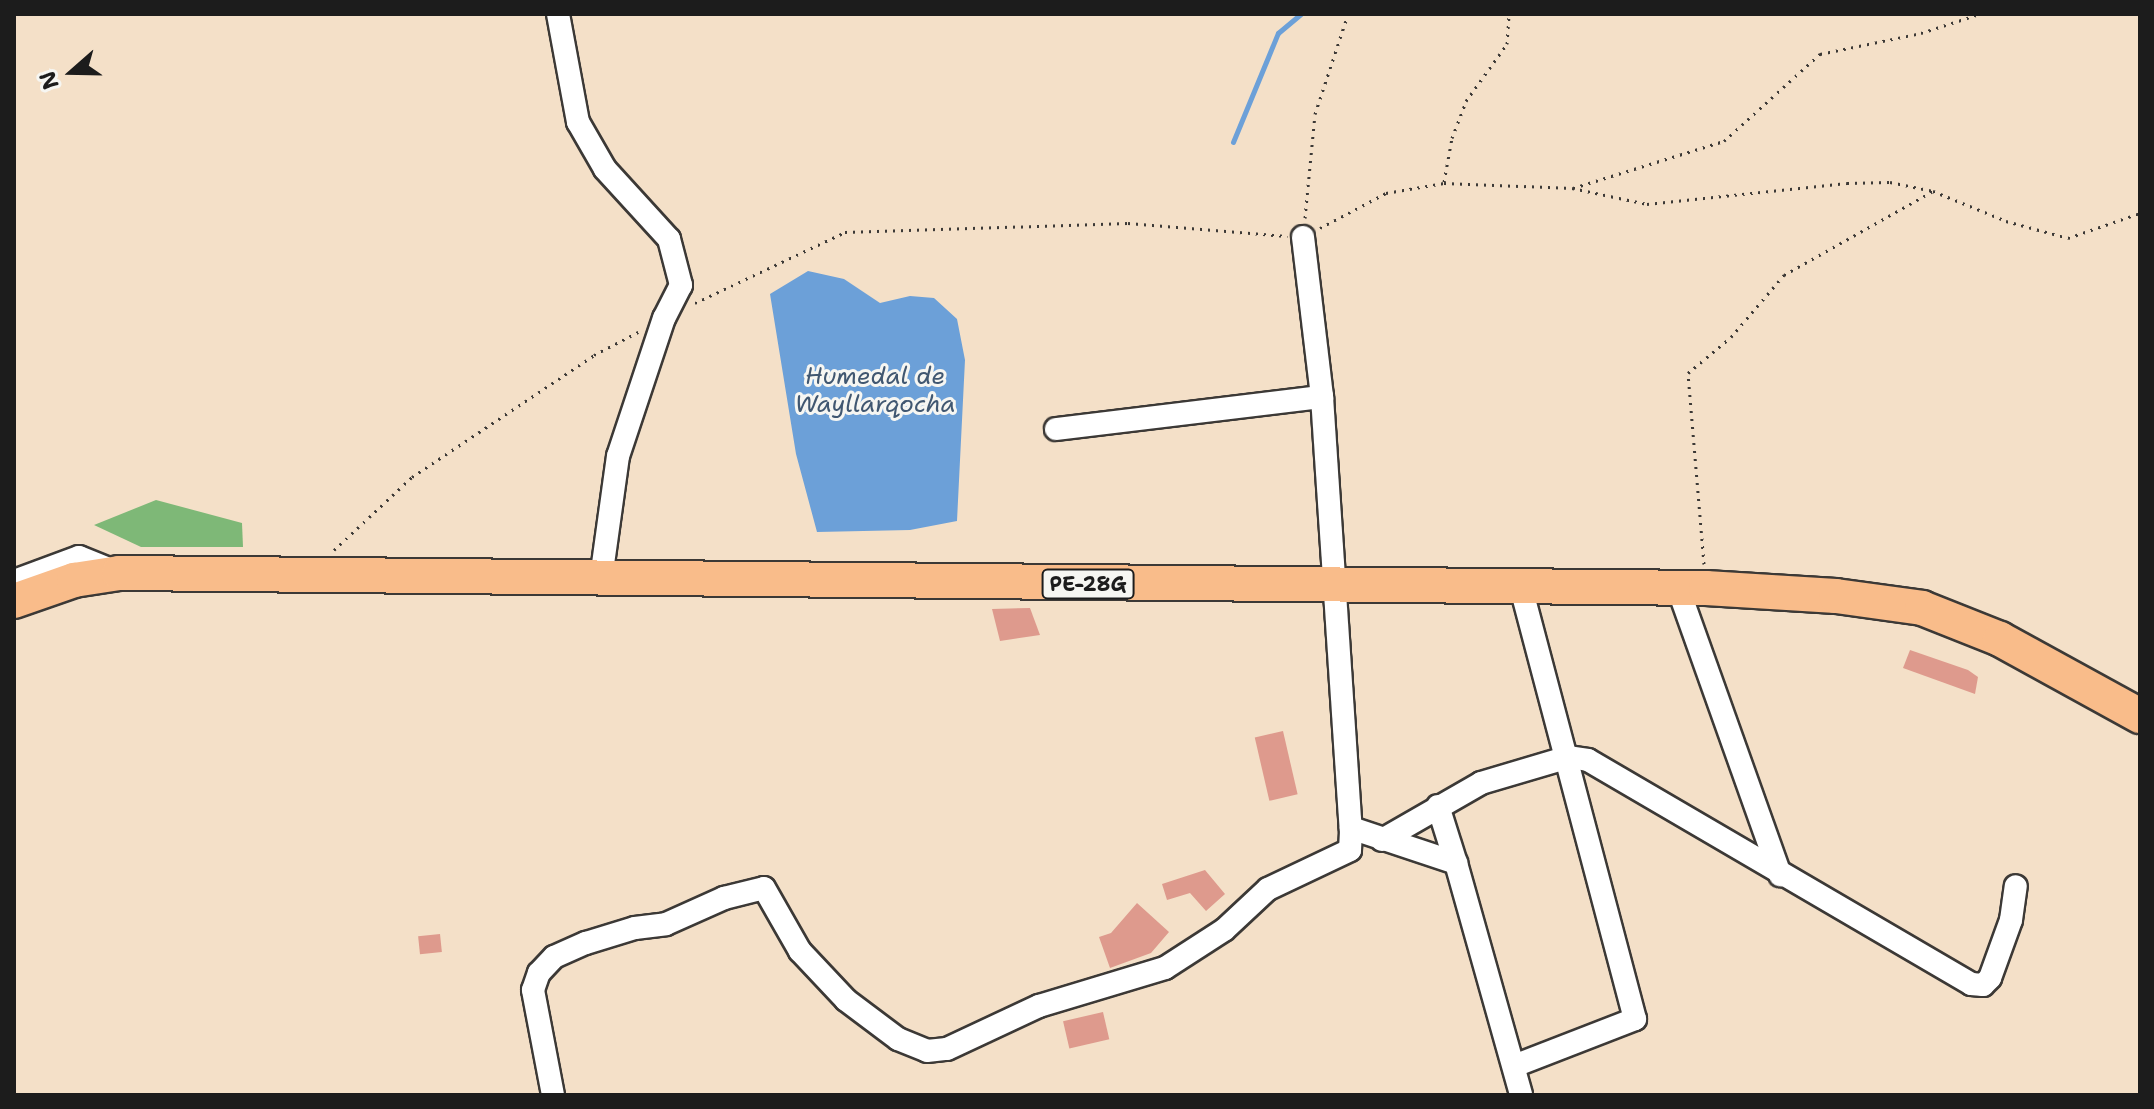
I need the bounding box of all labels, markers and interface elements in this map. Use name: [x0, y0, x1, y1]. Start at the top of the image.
north arrow: [32, 32, 112, 112]
text: N: [32, 67, 66, 94]
water label: Humedal de Wayllarqocha: [795, 363, 955, 419]
road number: PE-28G: [1040, 568, 1136, 600]

